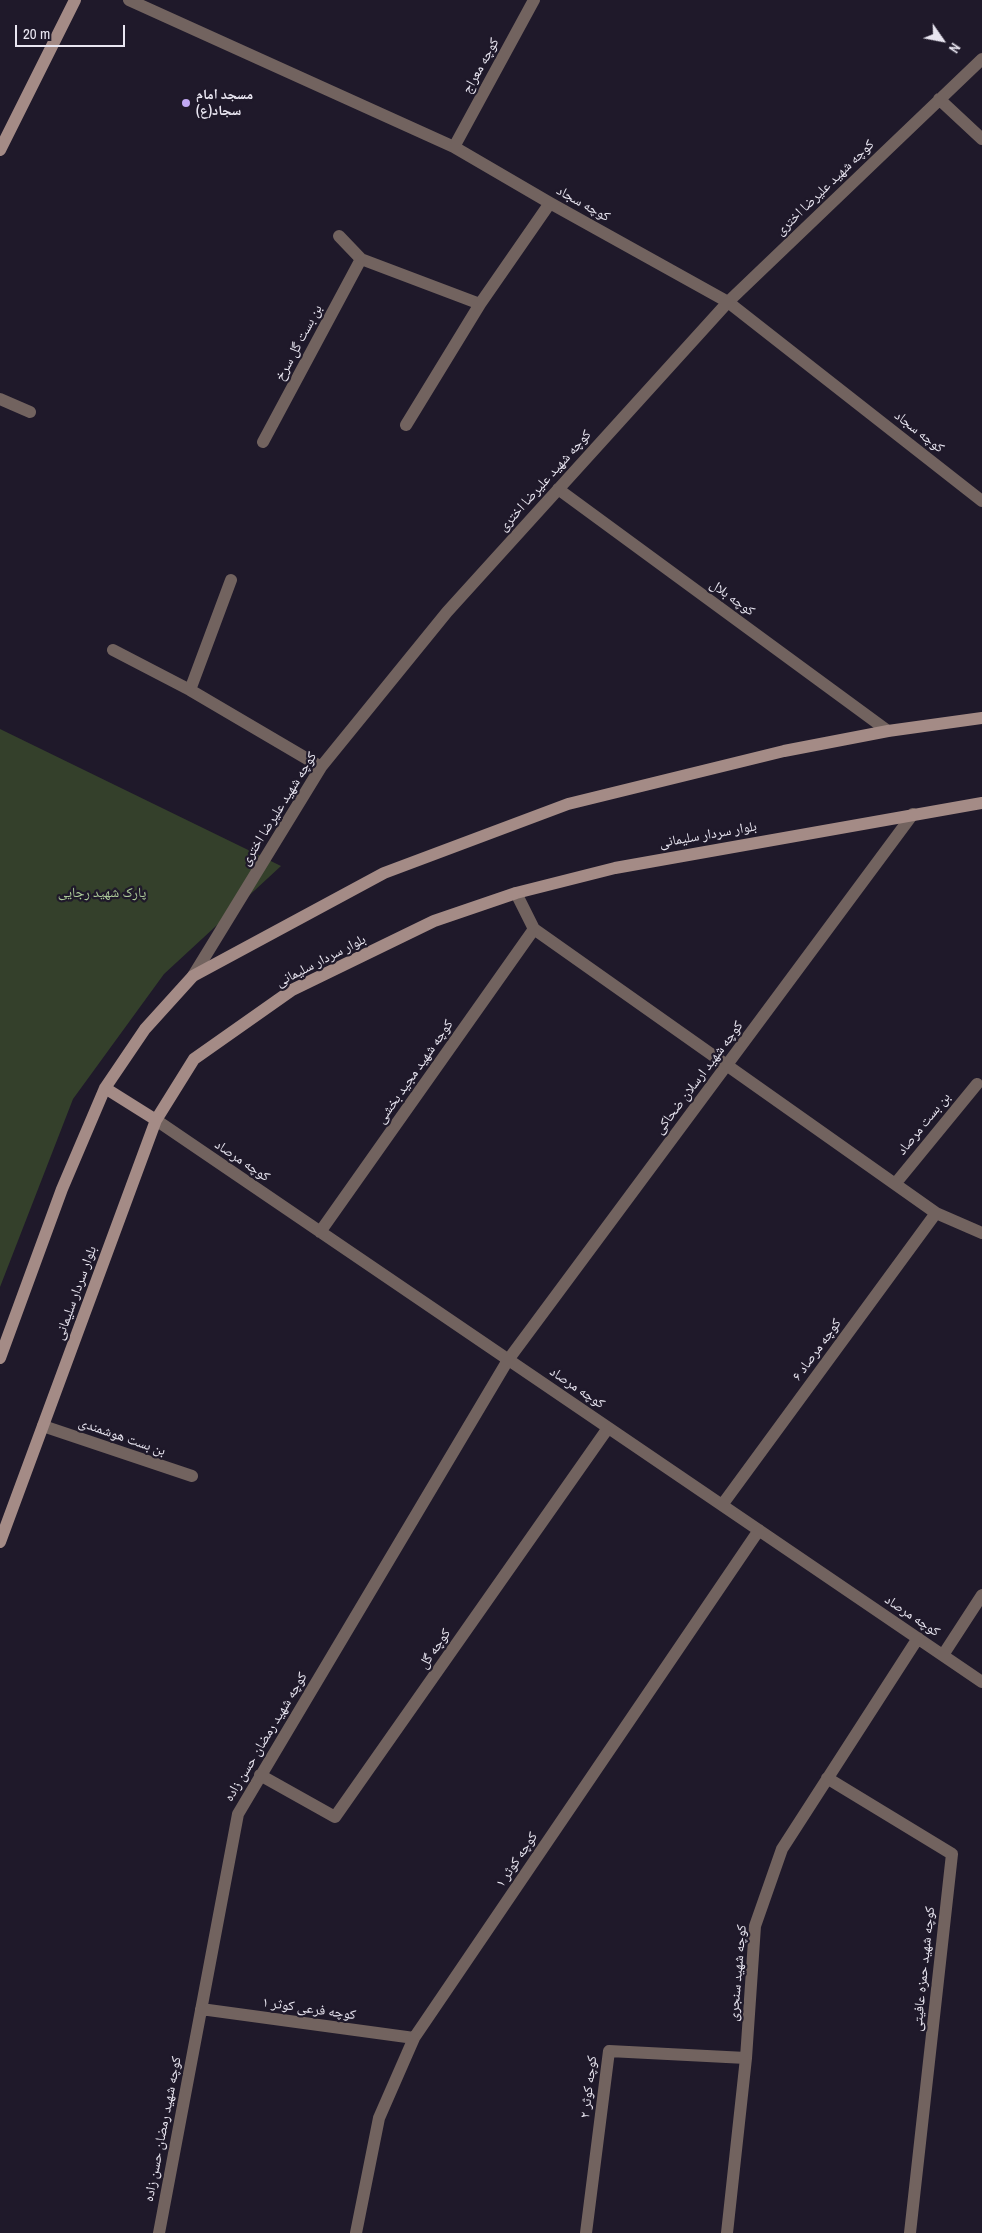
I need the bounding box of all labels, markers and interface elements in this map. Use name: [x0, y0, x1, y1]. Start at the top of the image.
scale bar: [18, 15, 128, 47]
north arrow: [917, 15, 967, 65]
text: 20 m: [23, 23, 50, 44]
street label: کوچه معراج: [459, 35, 503, 97]
text: N: [945, 40, 964, 57]
place label: مسجد امام سجاد(ع): [196, 87, 253, 120]
marker: مسجد امام سجاد(ع): [180, 97, 192, 109]
street label: کوچه شهید علیرضا اختری: [772, 137, 878, 239]
street label: کوچه سجاد: [553, 182, 613, 226]
street label: بن بست گل سرخ: [272, 302, 326, 384]
street label: کوچه سجاد: [891, 407, 947, 457]
street label: کوچه شهید علیرضا اختری: [495, 427, 595, 535]
street label: کوچه بلال: [706, 576, 758, 620]
street label: کوچه شهید علیرضا اختری: [237, 749, 321, 869]
street label: بلوار سردار سلیمانی: [658, 818, 758, 852]
park label: پارک شهید رجایی: [58, 885, 146, 901]
street label: بلوار سردار سلیمانی: [273, 931, 369, 991]
street label: کوچه شهید مجید بخشی: [373, 1017, 457, 1127]
street label: کوچه شهید ارسلان ضحاکی: [651, 1018, 747, 1138]
street label: بن بست مرصاد: [894, 1089, 954, 1159]
street label: کوچه مرصاد: [211, 1136, 273, 1186]
street label: بلوار سردار سلیمانی: [51, 1244, 101, 1342]
street label: کوچه مرصاد ۶: [789, 1316, 845, 1384]
street label: کوچه مرصاد: [546, 1363, 608, 1413]
street label: بن بست هوشمندی: [76, 1414, 168, 1460]
street label: کوچه مرصاد: [881, 1591, 943, 1641]
street label: کوچه گل: [415, 1626, 455, 1672]
street label: کوچه شهید رمضان حسن زاده: [221, 1669, 311, 1805]
street label: کوچه کوثر ۱: [492, 1829, 542, 1891]
street label: کوچه شهید حمزه عافیتی: [909, 1906, 939, 2032]
street label: کوچه شهید سنجری: [725, 1924, 751, 2022]
street label: کوچه فرعی کوثر ۱: [261, 1994, 357, 2024]
street label: کوچه شهید رمضان حسن زاده: [141, 2055, 185, 2203]
street label: کوچه کوثر ۲: [577, 2055, 601, 2119]

